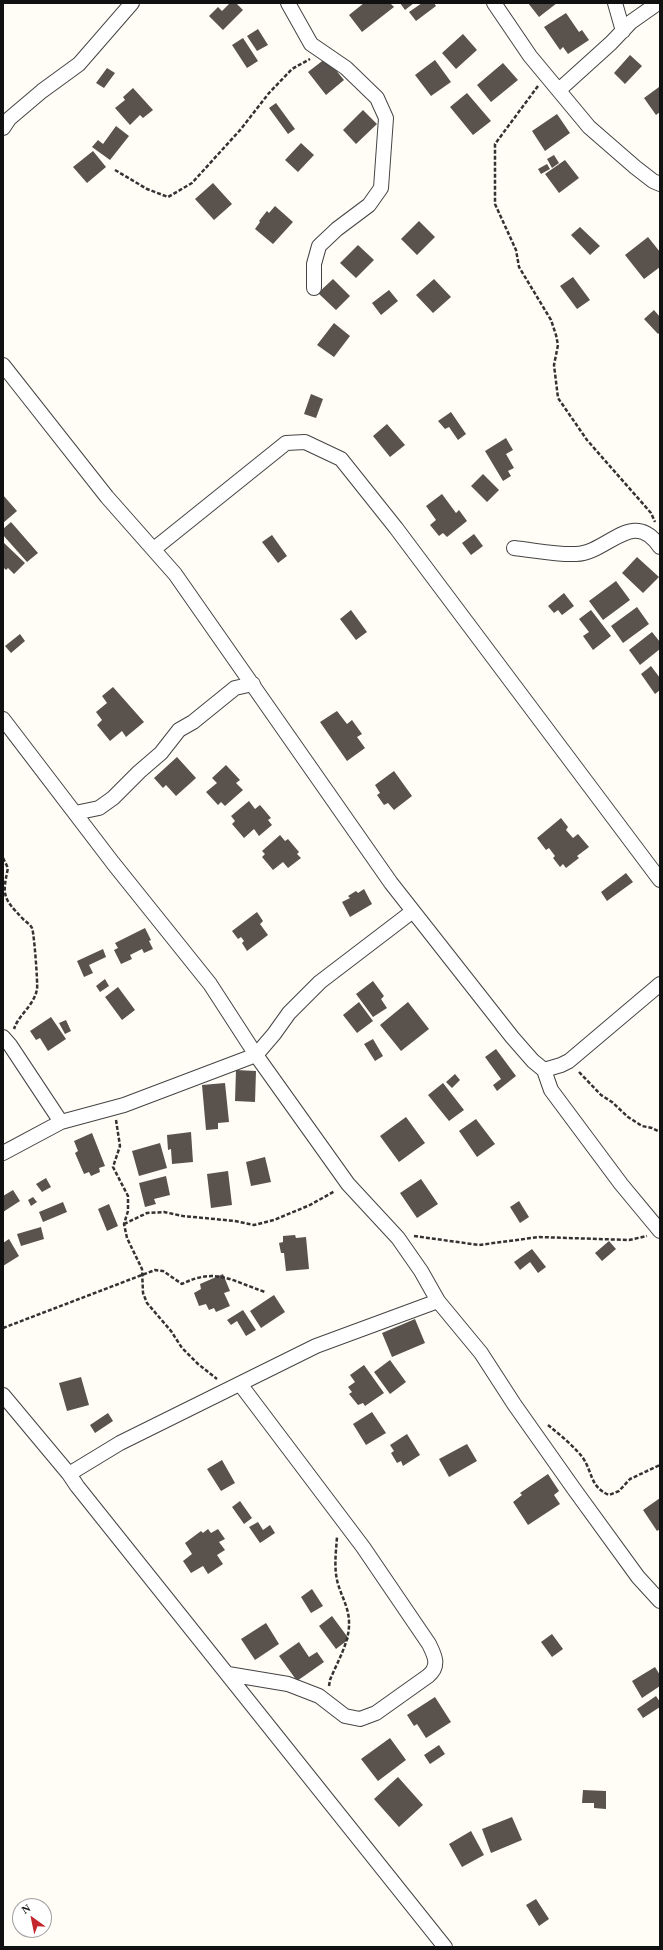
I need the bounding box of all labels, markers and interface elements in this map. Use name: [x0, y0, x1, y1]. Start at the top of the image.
north arrow: [12, 1898, 52, 1938]
text: N: [19, 1902, 33, 1916]

